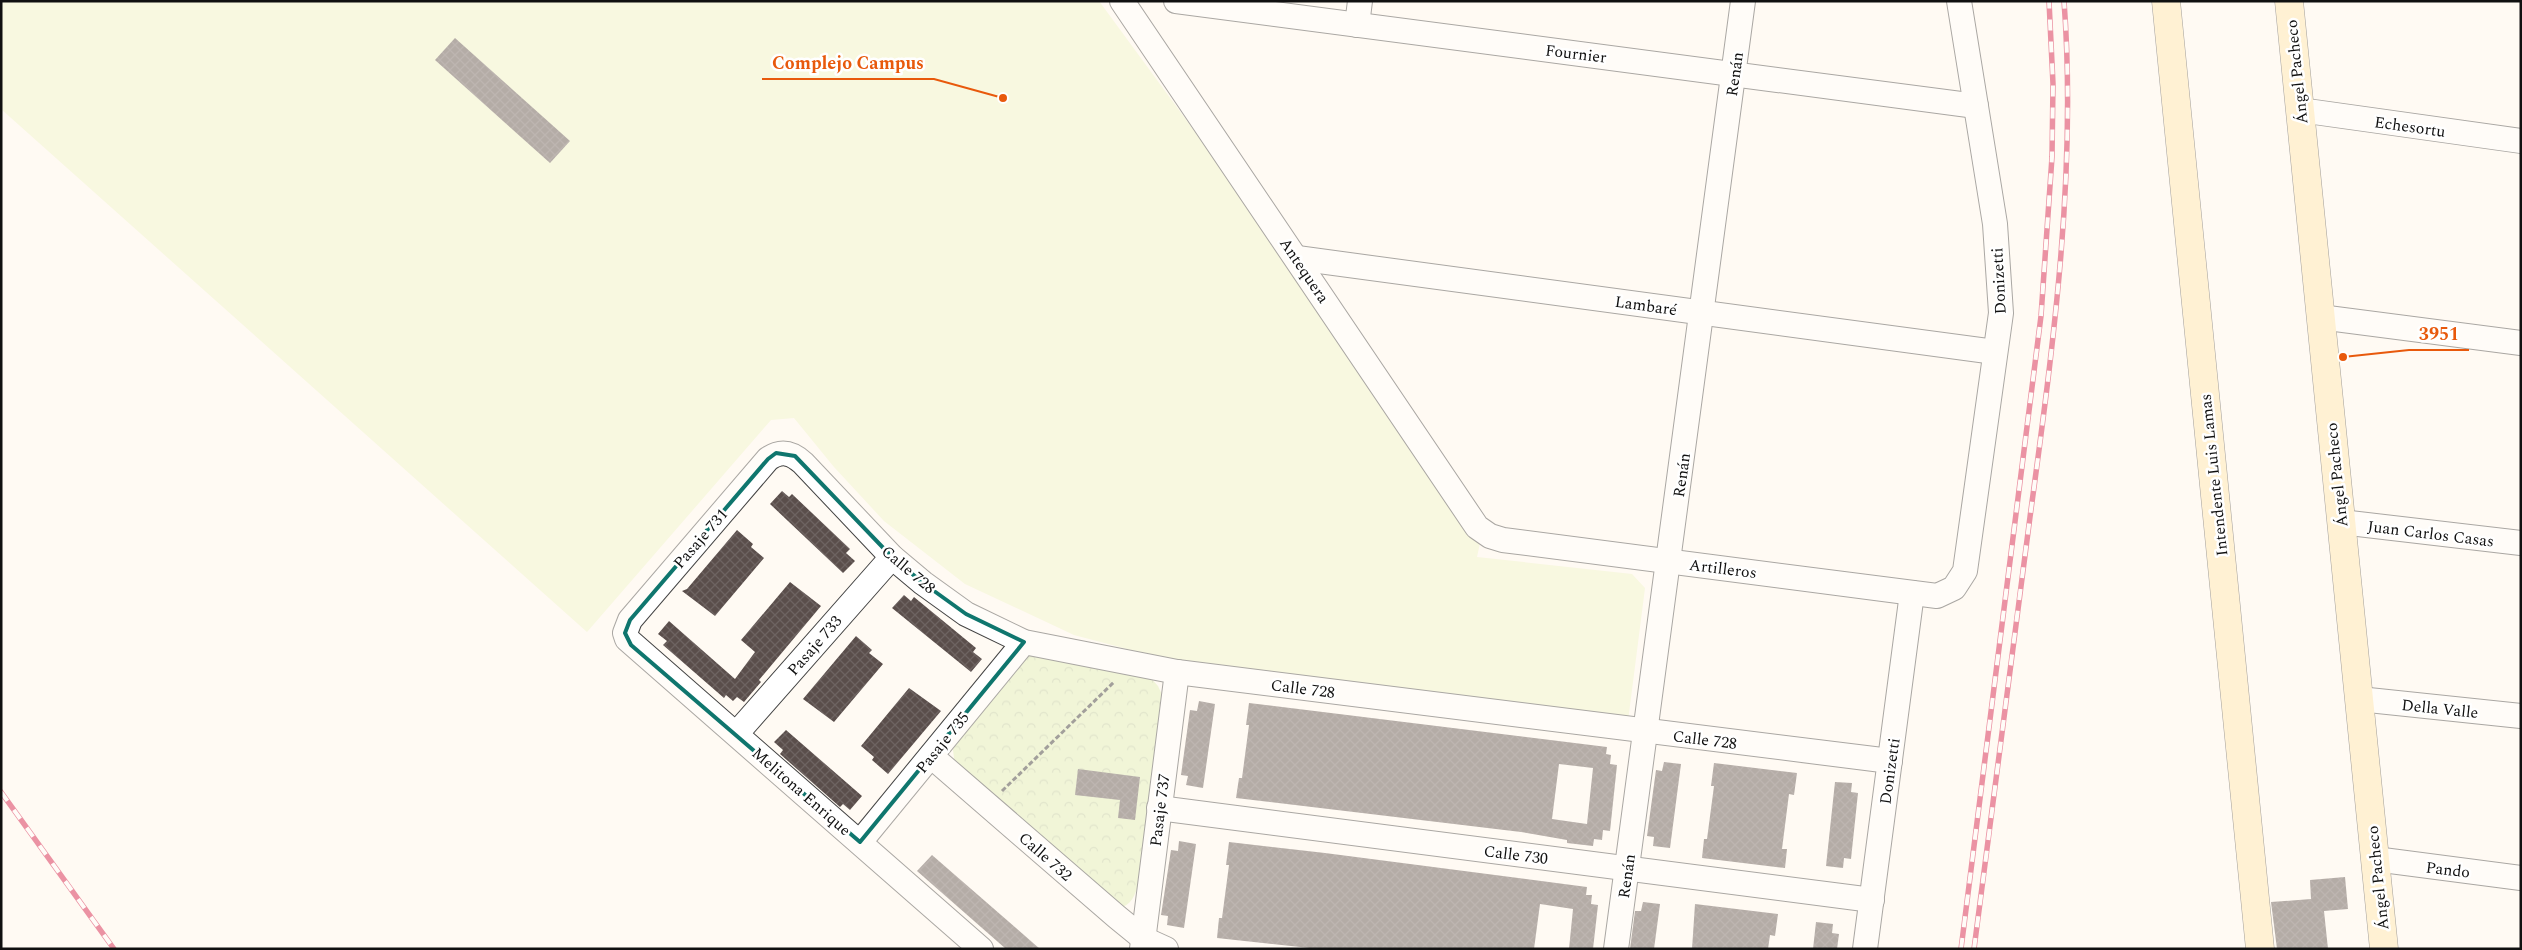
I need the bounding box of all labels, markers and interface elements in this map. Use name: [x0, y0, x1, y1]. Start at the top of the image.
street label: Ángel Pacheco: [2280, 18, 2314, 125]
street label: Fournier: [1544, 38, 1608, 70]
callout: Complejo Campus: [762, 46, 934, 79]
text: Complejo Campus: [772, 50, 924, 77]
street label: Renán: [1720, 50, 1750, 98]
street label: Echesortu: [2373, 110, 2447, 144]
street label: Antequera: [1273, 233, 1335, 308]
street label: Donizetti: [1985, 247, 2013, 315]
street label: Lambaré: [1613, 290, 1679, 322]
callout: 3951: [2409, 317, 2469, 350]
text: 3951: [2419, 321, 2459, 348]
street label: Intendente Luis Lamas: [2194, 393, 2234, 557]
street label: Ángel Pacheco: [2320, 421, 2354, 528]
street label: Renán: [1667, 451, 1697, 499]
street label: Pasaje 731: [668, 503, 734, 574]
street label: Juan Carlos Casas: [2366, 514, 2496, 554]
street label: Calle 728: [876, 540, 941, 600]
street label: Artilleros: [1688, 553, 1758, 585]
street label: Pasaje 733: [782, 610, 848, 681]
street label: Calle 728: [1269, 673, 1336, 705]
street label: Della Valle: [2400, 693, 2480, 725]
street label: Pasaje 735: [910, 707, 975, 779]
street label: Calle 728: [1671, 724, 1738, 756]
street label: Donizetti: [1873, 736, 1907, 806]
street label: Melitona Enrique: [746, 742, 856, 842]
street label: Pasaje 737: [1144, 772, 1176, 848]
street label: Ángel Pacheco: [2361, 824, 2395, 931]
street label: Calle 732: [1013, 827, 1078, 887]
street label: Calle 730: [1482, 839, 1549, 871]
street label: Renán: [1612, 852, 1642, 900]
street label: Pando: [2424, 855, 2471, 885]

